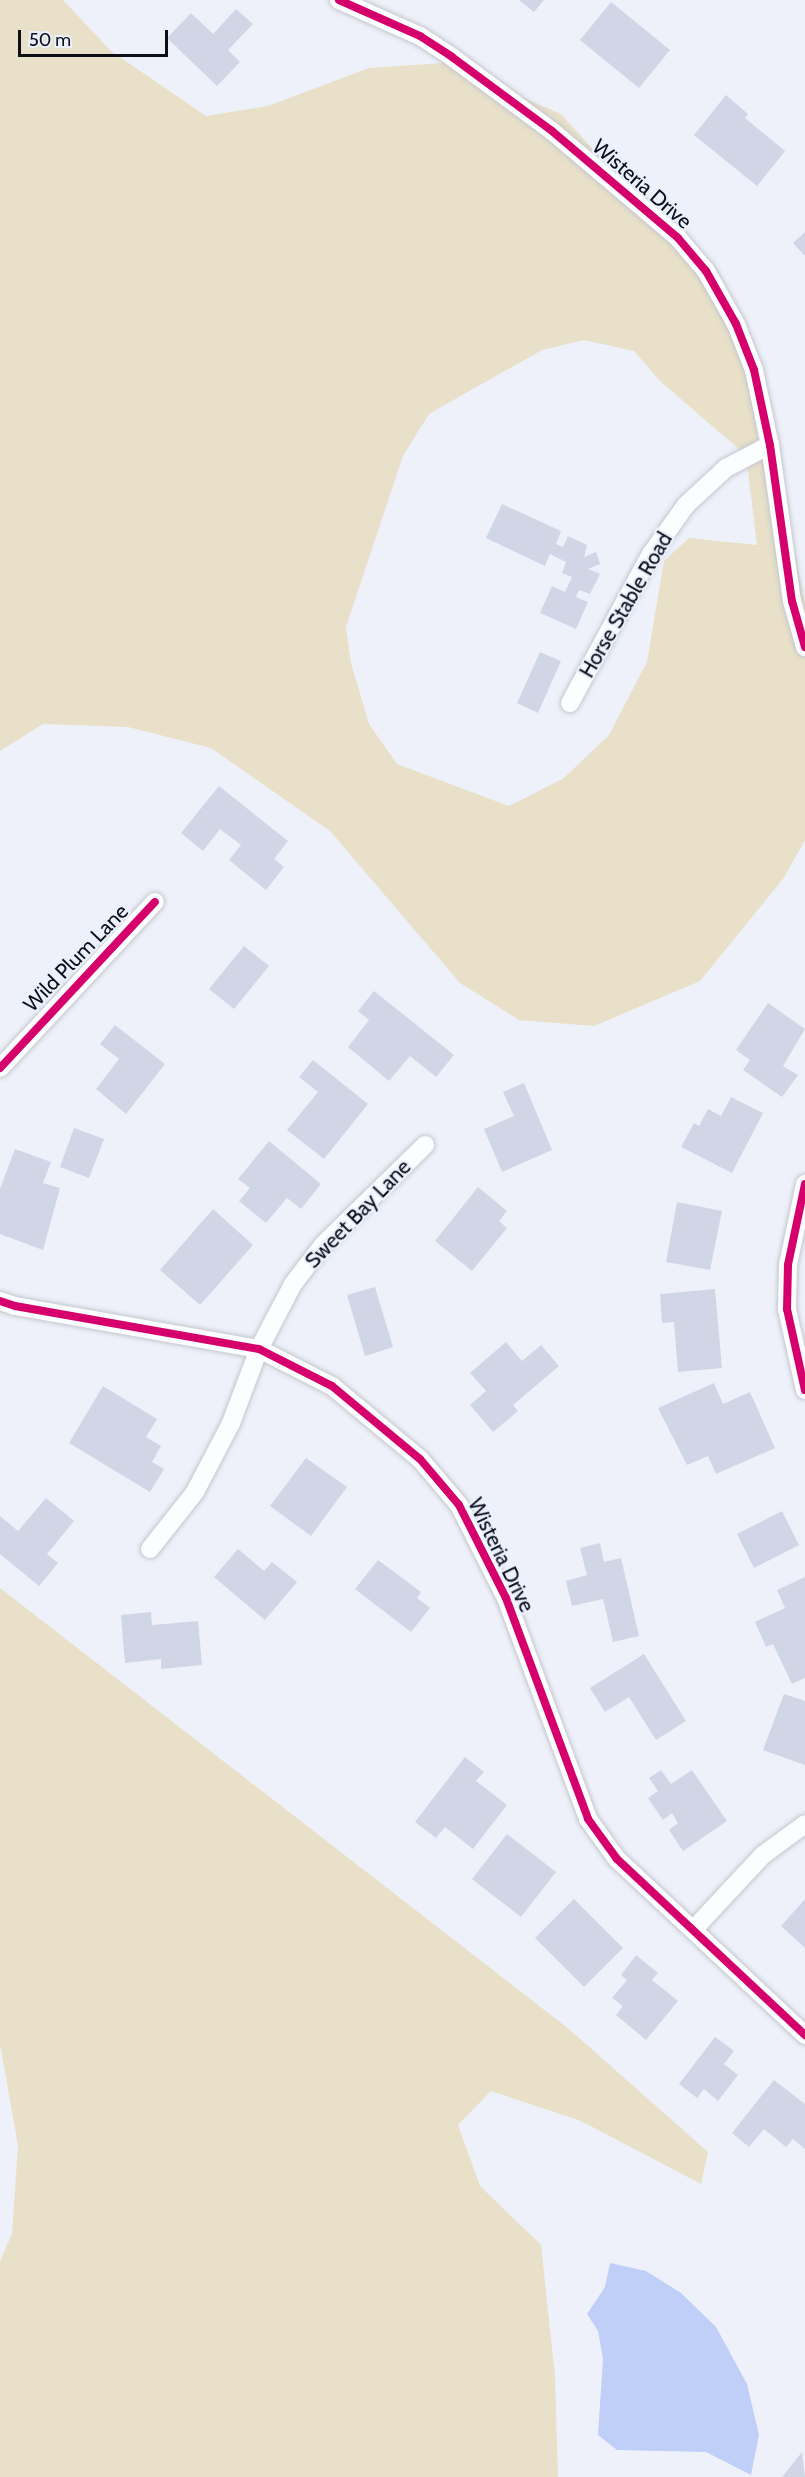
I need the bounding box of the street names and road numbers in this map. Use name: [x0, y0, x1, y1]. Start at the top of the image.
street label: Wisteria Drive: [587, 134, 697, 234]
street label: Horse Stable Road: [574, 528, 678, 682]
street label: Wild Plum Lane: [18, 899, 134, 1017]
street label: Sweet Bay Lane: [300, 1155, 416, 1273]
street label: Wisteria Drive: [463, 1494, 539, 1616]

